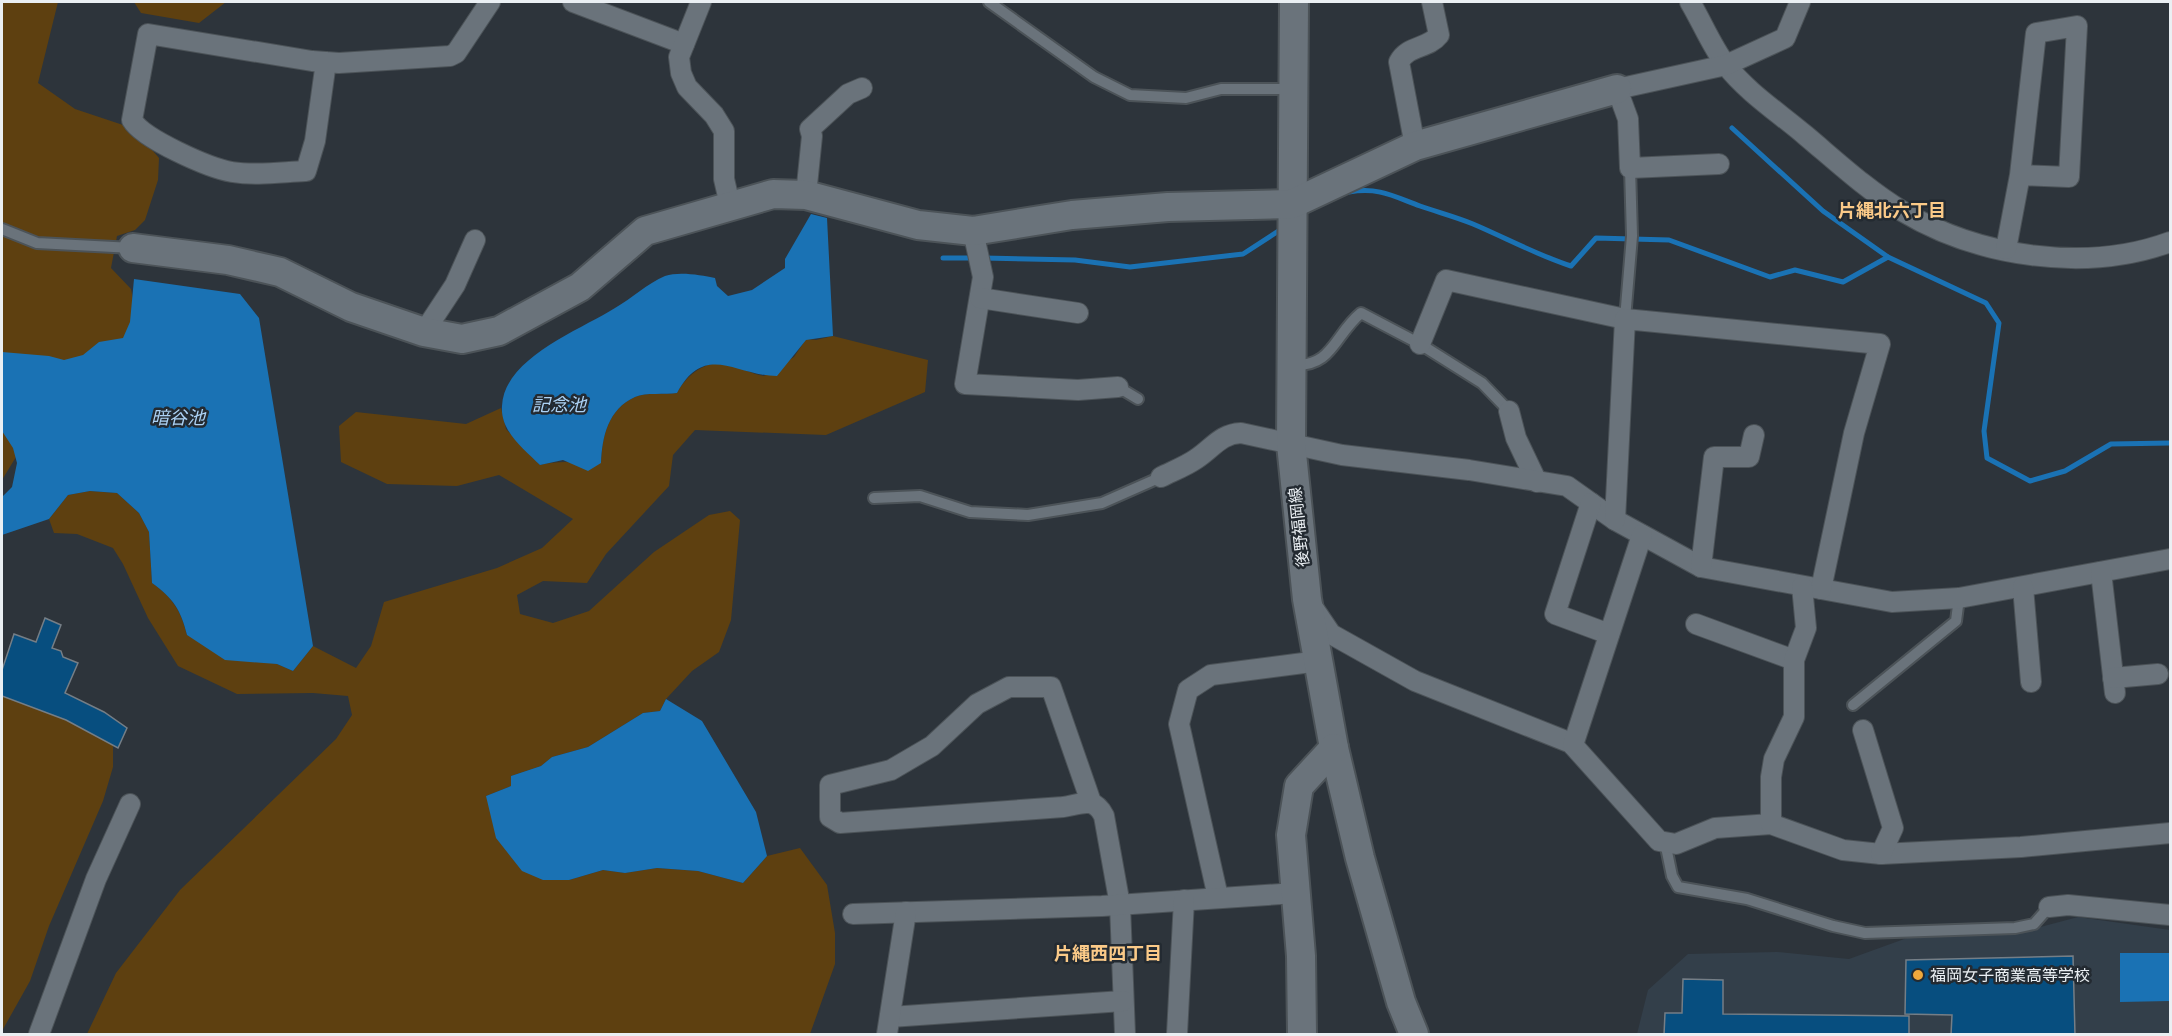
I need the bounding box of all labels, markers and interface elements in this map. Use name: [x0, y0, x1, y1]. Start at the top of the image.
district label: 片縄北六丁目: [1838, 200, 1946, 222]
water label: 記念池: [532, 394, 588, 416]
water label: 暗谷池: [151, 407, 207, 429]
street label: 後野福岡線: [1285, 486, 1313, 568]
district label: 片縄西四丁目: [1054, 943, 1162, 965]
place label: 福岡女子商業高等学校: [1930, 966, 2090, 985]
marker: 福岡女子商業高等学校: [1911, 968, 1925, 982]

